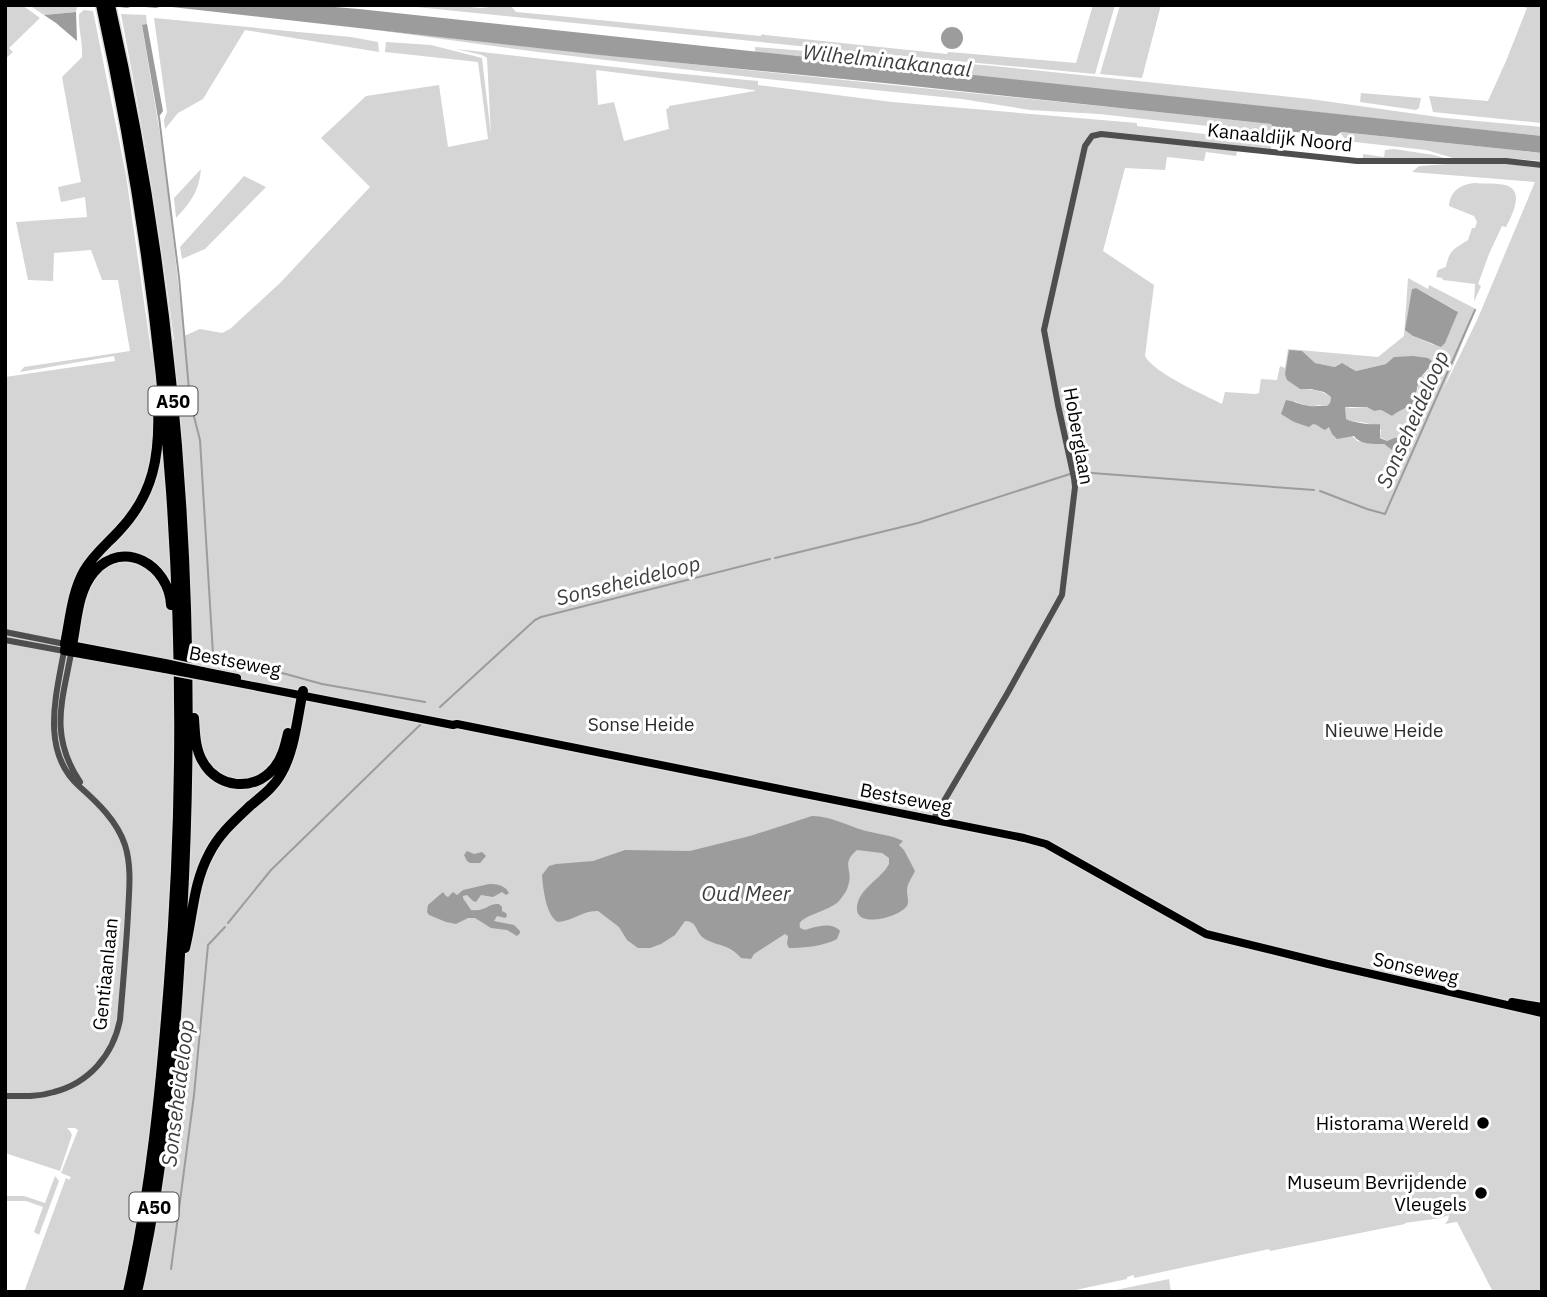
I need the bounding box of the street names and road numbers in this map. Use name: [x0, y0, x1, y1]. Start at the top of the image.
street label: Kanaaldijk Noord: [1206, 117, 1354, 157]
street label: Hoberglaan: [1059, 385, 1099, 487]
road number: A50: [148, 386, 198, 416]
street label: Bestseweg: [187, 640, 283, 682]
street label: Bestseweg: [858, 777, 954, 819]
street label: Gentiaanlaan: [87, 916, 123, 1032]
street label: Sonseweg: [1371, 947, 1461, 989]
road number: A50: [130, 1192, 178, 1222]

